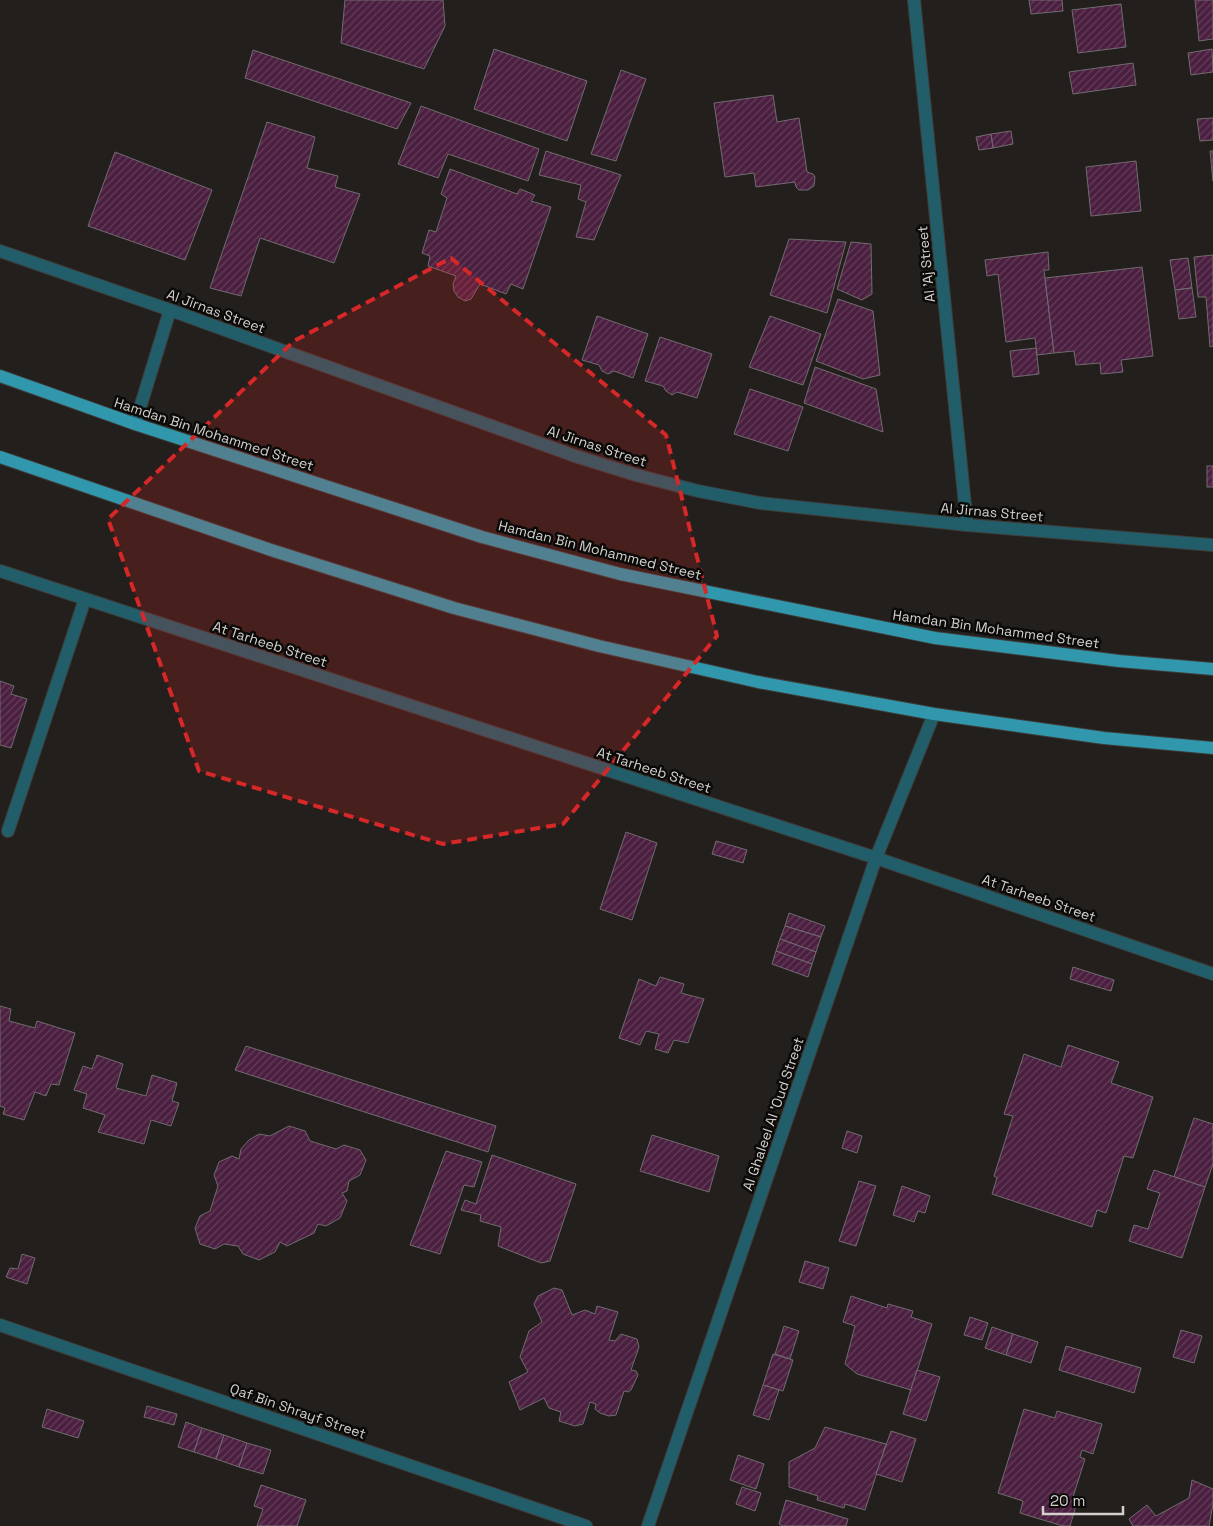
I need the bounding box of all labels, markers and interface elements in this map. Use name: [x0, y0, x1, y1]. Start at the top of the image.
street label: Al 'Aj Street: [913, 225, 939, 303]
street label: Al Jirnas Street: [164, 285, 268, 337]
street label: Hamdan Bin Mohammed Street: [112, 393, 316, 475]
street label: Al Jirnas Street: [545, 421, 649, 471]
street label: Al Jirnas Street: [940, 499, 1044, 525]
street label: Hamdan Bin Mohammed Street: [497, 516, 703, 584]
street label: Hamdan Bin Mohammed Street: [891, 606, 1101, 652]
street label: At Tarheeb Street: [211, 617, 329, 671]
street label: At Tarheeb Street: [595, 743, 713, 797]
street label: At Tarheeb Street: [980, 870, 1098, 926]
street label: Al Ghaleel Al 'Oud Street: [738, 1035, 808, 1193]
street label: Qaf Bin Shrayf Street: [228, 1379, 368, 1443]
scale bar: [1043, 1484, 1123, 1516]
text: 20 m: [1050, 1491, 1085, 1510]

